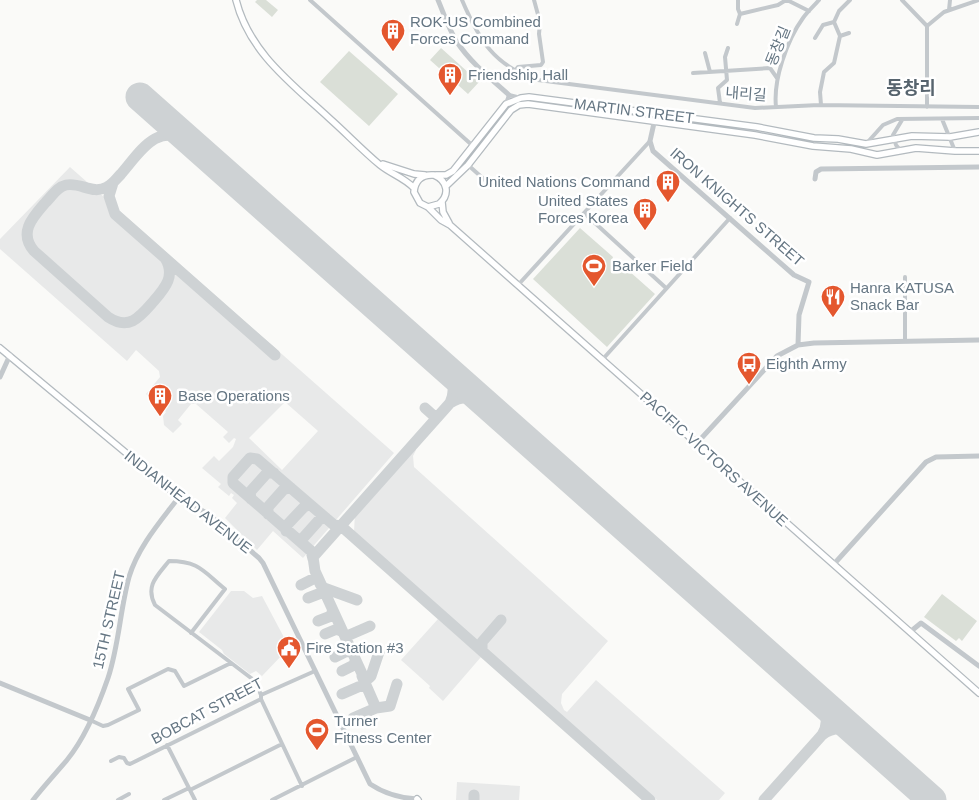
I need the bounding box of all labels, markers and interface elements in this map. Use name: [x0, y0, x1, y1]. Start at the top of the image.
place label: ROK-US Combined Forces Command: [410, 13, 541, 47]
building icon: ROK-US Combined Forces Command: [380, 18, 406, 52]
street label: 동창길: [762, 23, 793, 68]
building icon: Friendship Hall: [437, 62, 463, 96]
place label: Friendship Hall: [468, 66, 568, 83]
district label: 동창리: [886, 78, 936, 98]
street label: 내리길: [725, 84, 767, 103]
street label: MARTIN STREET: [573, 95, 695, 126]
street label: IRON KNIGHTS STREET: [667, 144, 808, 269]
building icon: United Nations Command: [655, 169, 681, 203]
place label: United Nations Command: [478, 173, 650, 190]
place label: United States Forces Korea: [538, 192, 629, 226]
building icon: United States Forces Korea: [632, 197, 658, 231]
sports icon: Barker Field: [581, 253, 607, 287]
place label: Barker Field: [612, 257, 693, 274]
place label: Hanra KATUSA Snack Bar: [850, 279, 954, 313]
restaurant icon: Hanra KATUSA Snack Bar: [820, 284, 846, 318]
bus stop icon: Eighth Army: [736, 351, 762, 385]
place label: Eighth Army: [766, 355, 847, 372]
building icon: Base Operations: [147, 383, 173, 417]
place label: Base Operations: [178, 387, 290, 404]
street label: PACIFIC VICTORS AVENUE: [637, 388, 792, 529]
street label: INDIANHEAD AVENUE: [121, 447, 255, 556]
street label: 15TH STREET: [89, 569, 128, 671]
public building icon: Fire Station #3: [276, 635, 302, 669]
place label: Fire Station #3: [306, 639, 404, 656]
street label: BOBCAT STREET: [148, 674, 265, 747]
place label: Turner Fitness Center: [334, 712, 432, 746]
sports icon: Turner Fitness Center: [304, 717, 330, 751]

